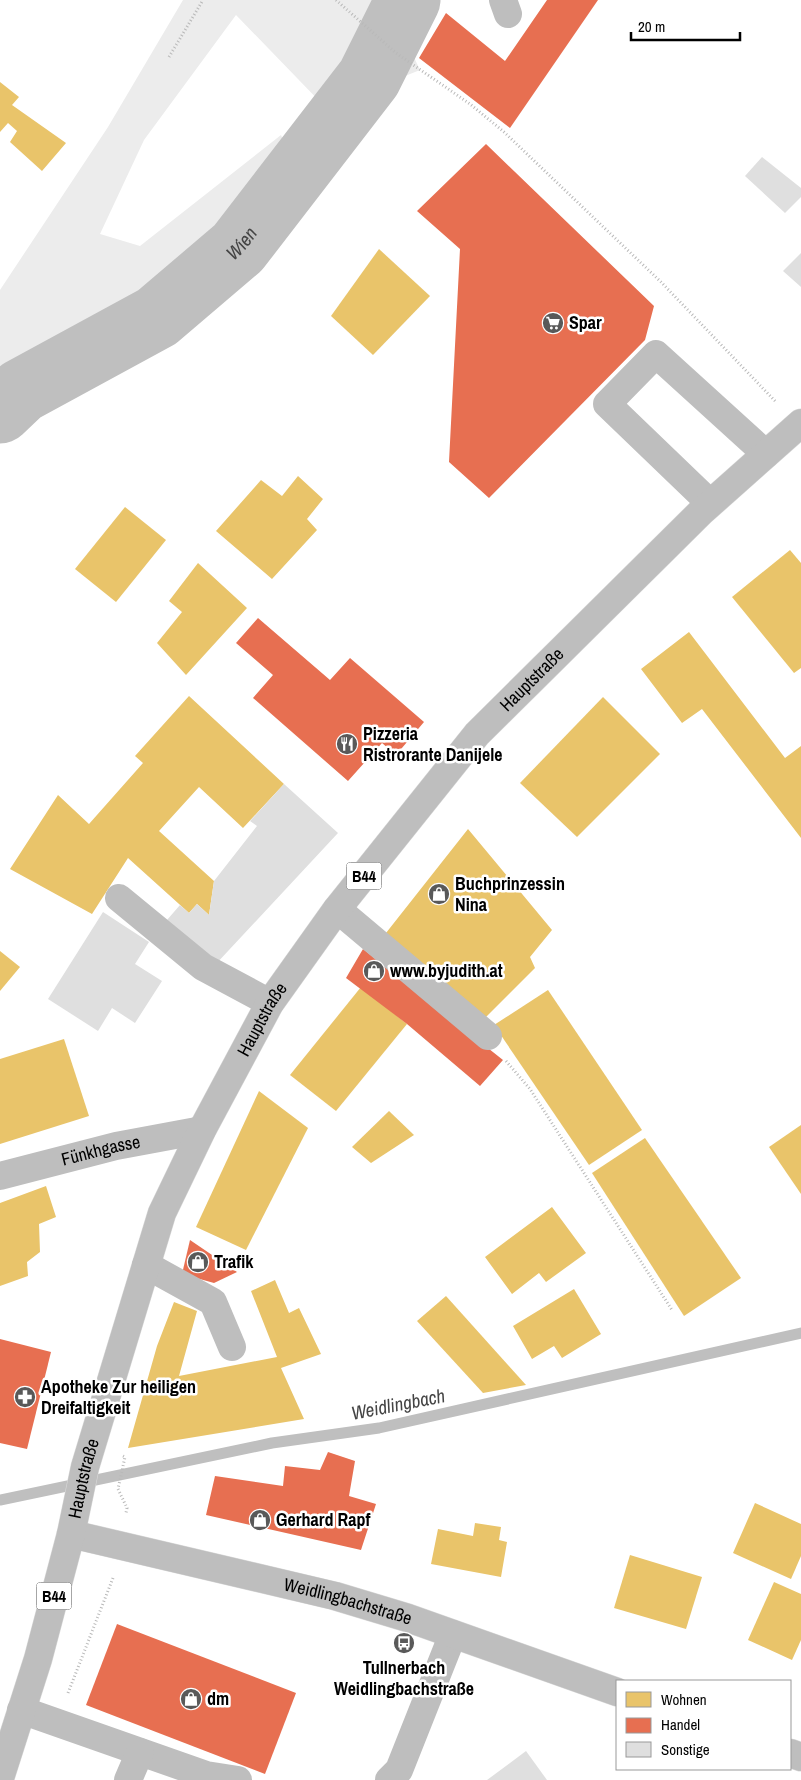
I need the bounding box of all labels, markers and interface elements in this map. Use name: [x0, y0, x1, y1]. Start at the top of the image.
scale bar: [631, 10, 740, 42]
text: 20 m: [638, 16, 665, 37]
water label: Wien: [220, 221, 263, 266]
place label: Spar: [569, 310, 602, 335]
supermarket icon: Spar: [541, 311, 565, 335]
street label: Hauptstraße: [494, 642, 569, 717]
place label: Pizzeria Ristrorante Danijele: [363, 721, 502, 767]
restaurant icon: Pizzeria Ristrorante Danijele: [335, 732, 359, 756]
road number: B44: [346, 862, 382, 889]
place label: Buchprinzessin Nina: [455, 871, 565, 917]
shop icon: Buchprinzessin Nina: [427, 882, 451, 906]
place label: www.byjudith.at: [390, 958, 503, 983]
shop icon: www.byjudith.at: [362, 959, 386, 983]
street label: Hauptstraße: [231, 977, 293, 1061]
street label: Fünkhgasse: [58, 1129, 142, 1172]
place label: Trafik: [214, 1249, 254, 1274]
shop icon: Trafik: [186, 1250, 210, 1274]
place label: Apotheke Zur heiligen Dreifaltigkeit: [41, 1374, 196, 1420]
water label: Weidlingbach: [349, 1382, 447, 1426]
pharmacy icon: Apotheke Zur heiligen Dreifaltigkeit: [13, 1385, 37, 1409]
street label: Hauptstraße: [62, 1435, 105, 1521]
place label: Gerhard Rapf: [276, 1507, 370, 1532]
shop icon: Gerhard Rapf: [248, 1508, 272, 1532]
street label: Weidlingbachstraße: [281, 1571, 415, 1631]
road number: B44: [36, 1582, 72, 1610]
bus stop icon: Tullnerbach Weidlingbachstraße: [392, 1631, 416, 1655]
place label: Tullnerbach Weidlingbachstraße: [334, 1655, 474, 1701]
legend: [616, 1680, 791, 1770]
place label: dm: [207, 1686, 229, 1711]
shop icon: dm: [179, 1687, 203, 1711]
text: Wohnen: [661, 1689, 707, 1710]
text: Handel: [661, 1714, 700, 1735]
text: Sonstige: [661, 1739, 710, 1760]

